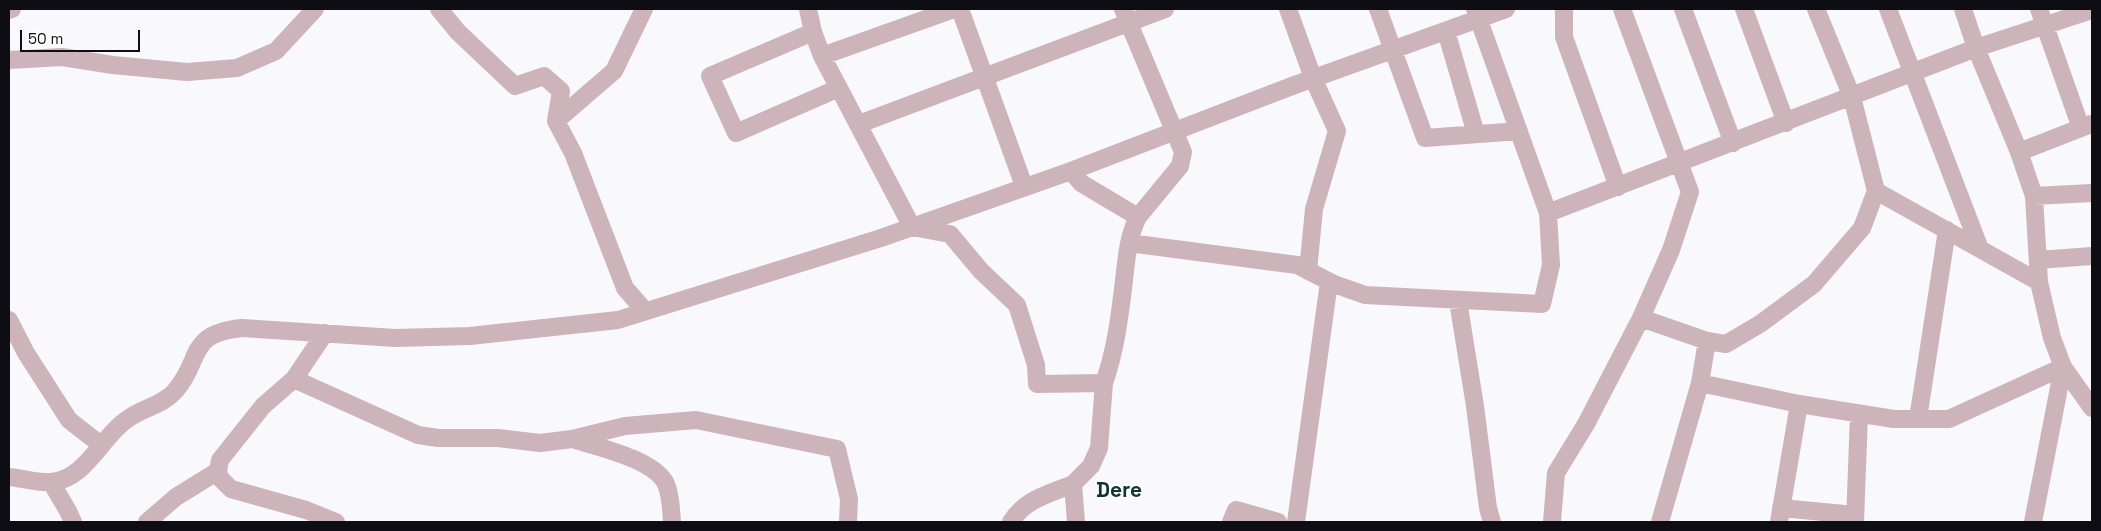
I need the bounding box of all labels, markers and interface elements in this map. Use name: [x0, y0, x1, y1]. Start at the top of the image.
scale bar: [22, 20, 142, 52]
text: 50 m: [28, 29, 63, 48]
district label: Dere: [1096, 478, 1142, 504]

